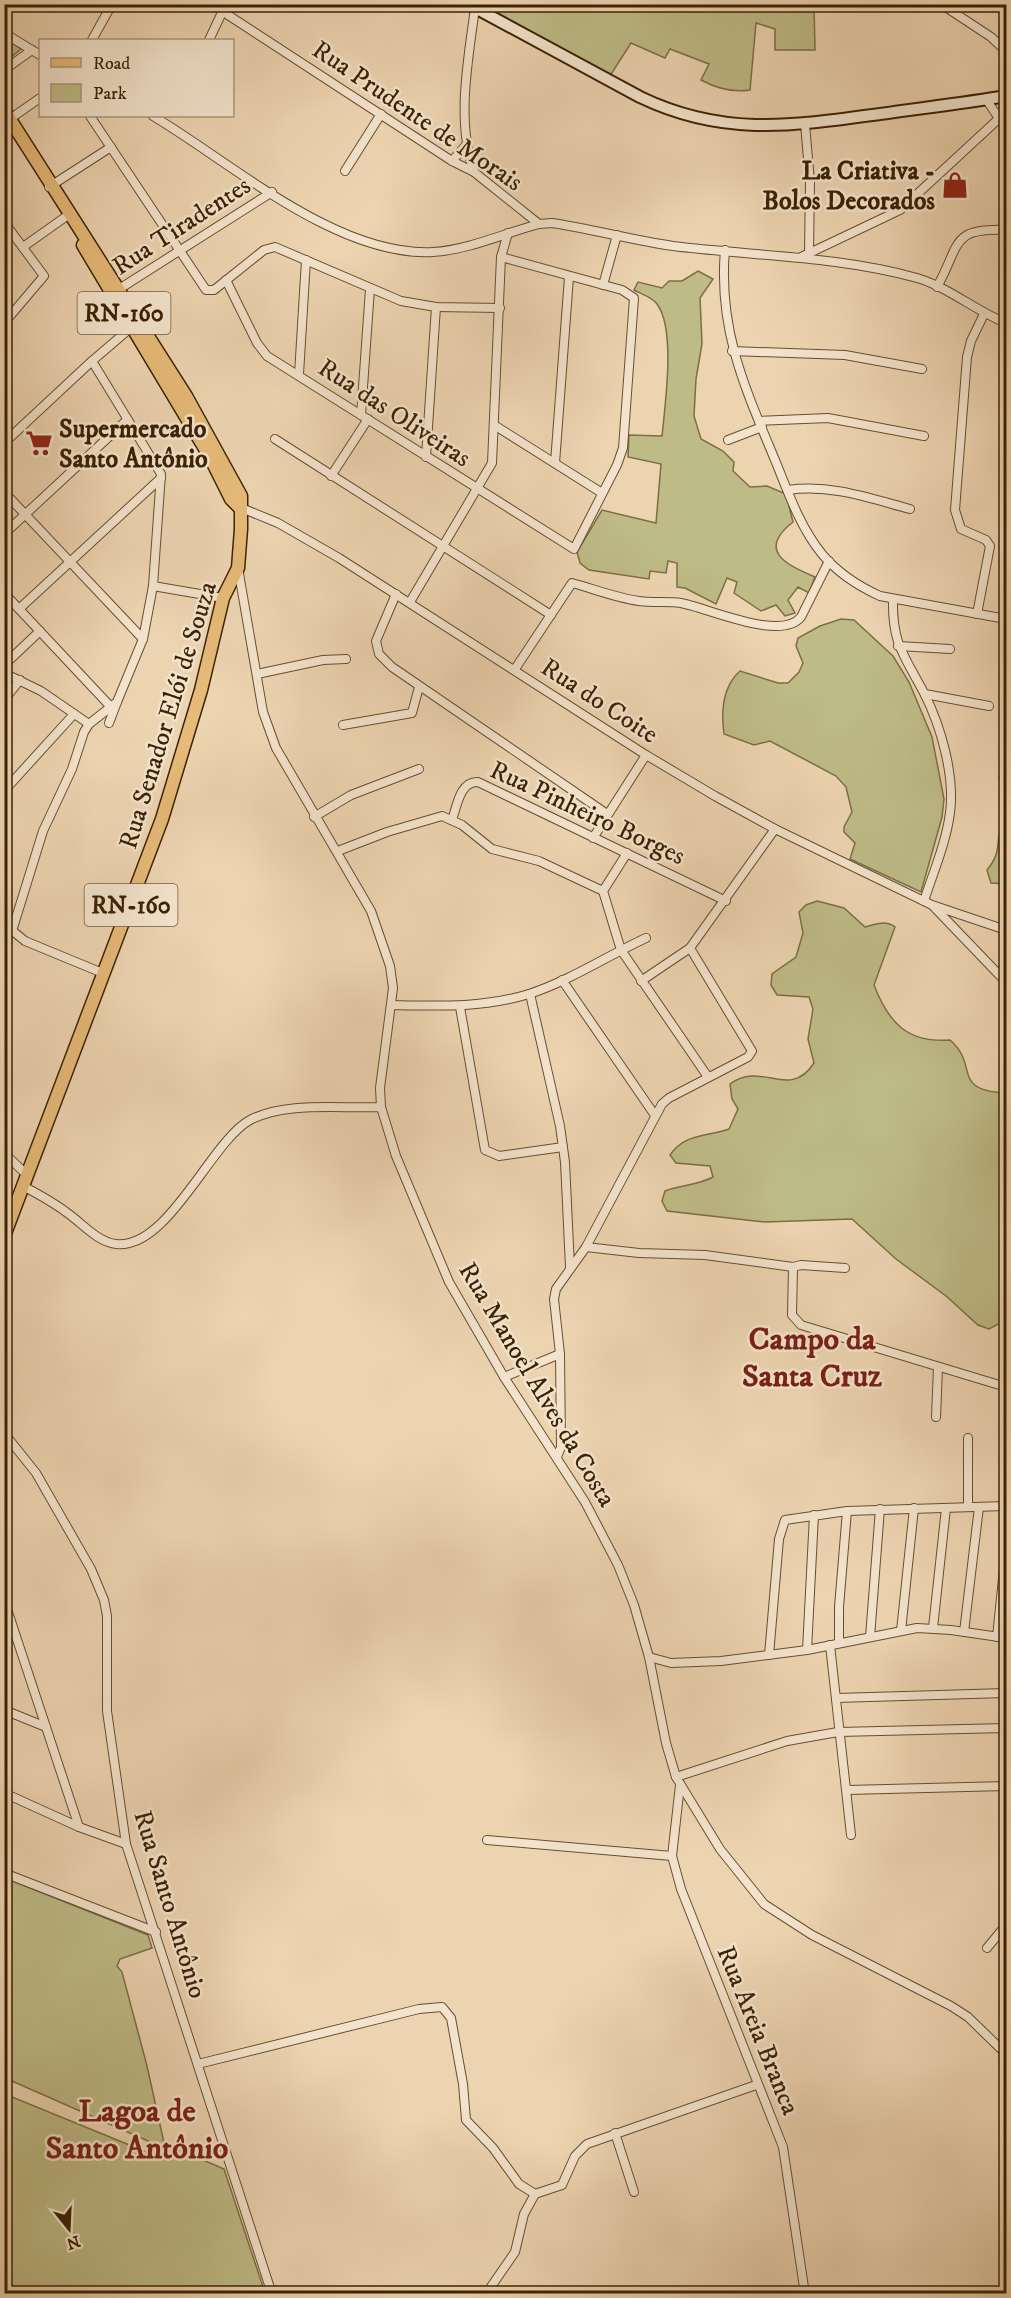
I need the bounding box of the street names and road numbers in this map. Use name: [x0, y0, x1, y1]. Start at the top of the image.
street label: Rua Prudente de Morais: [306, 34, 529, 199]
street label: Rua Tiradentes: [106, 169, 257, 283]
road number: RN-160: [78, 292, 170, 334]
street label: Rua das Oliveiras: [312, 352, 477, 475]
street label: Rua Senador Elói de Souza: [112, 578, 225, 853]
street label: Rua do Coite: [534, 651, 664, 751]
street label: Rua Pinheiro Borges: [485, 754, 690, 873]
road number: RN-160: [84, 884, 178, 926]
street label: Rua Manoel Alves da Costa: [451, 1256, 623, 1513]
street label: Rua Santo Antônio: [125, 1806, 214, 2003]
street label: Rua Areia Branca: [709, 1941, 807, 2120]

